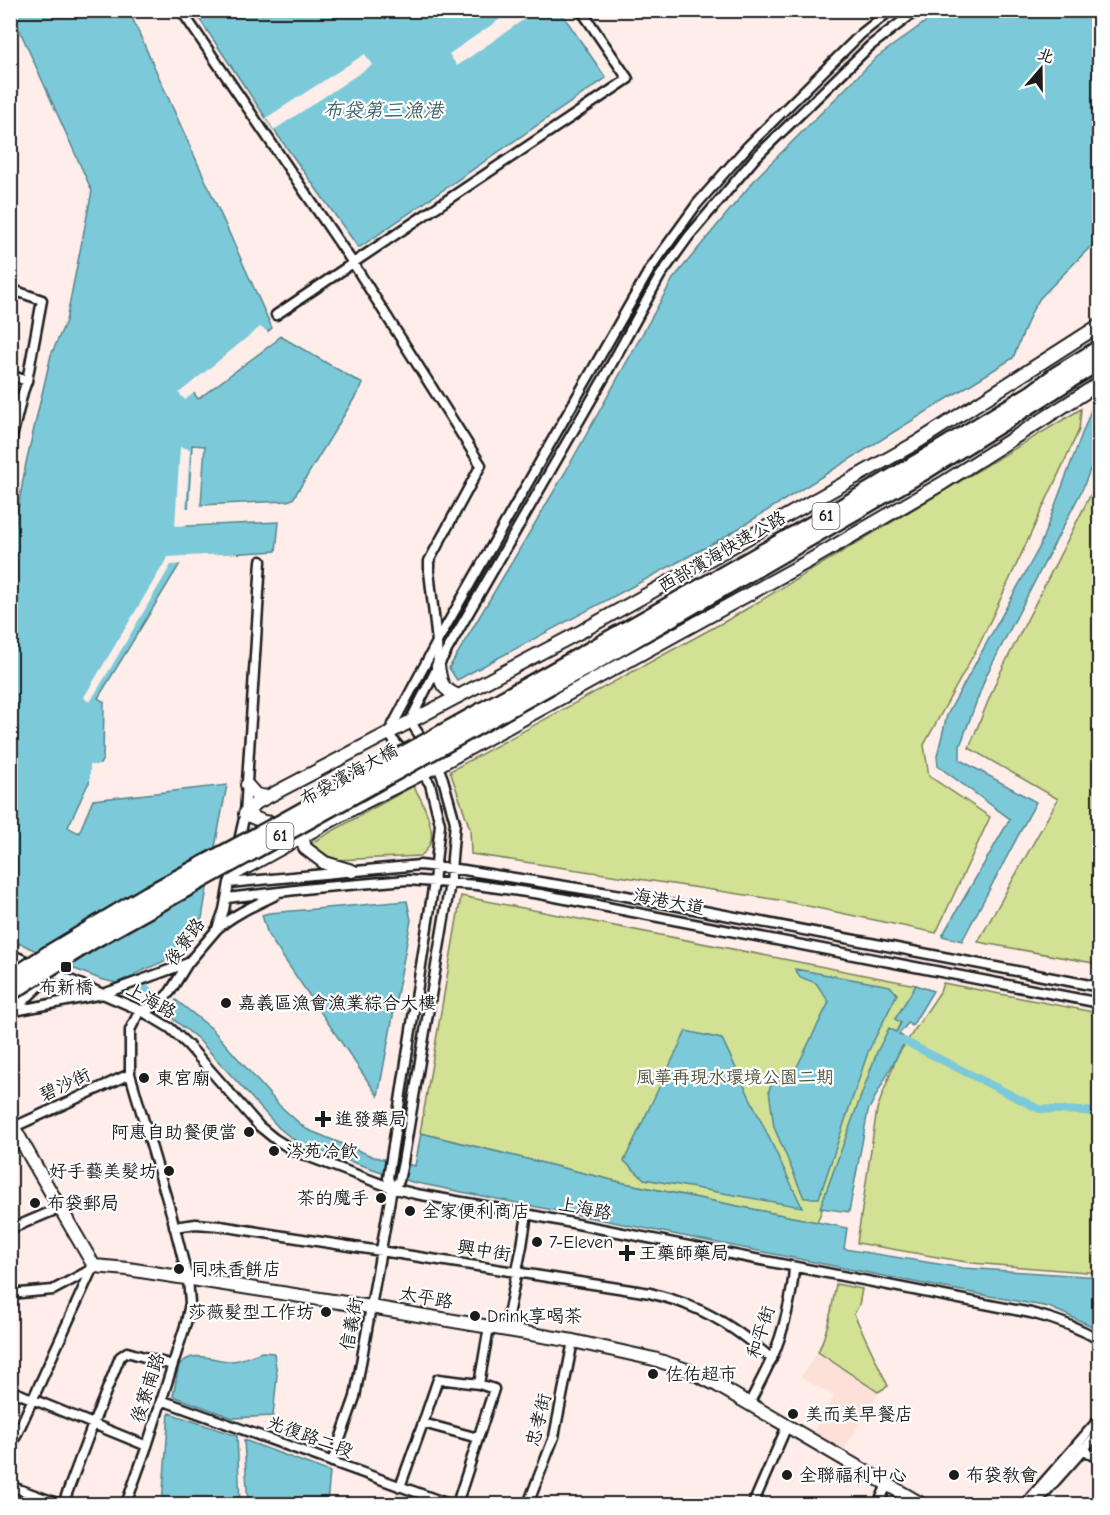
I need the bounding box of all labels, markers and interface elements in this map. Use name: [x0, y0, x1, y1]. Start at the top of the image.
north arrow: [1011, 39, 1071, 99]
text: 北: [1035, 45, 1056, 67]
water label: 布袋第三漁港: [323, 99, 445, 122]
road number: 61: [812, 503, 840, 529]
street label: 西部濱海快速公路: [654, 507, 790, 597]
street label: 布袋濱海大橋: [297, 740, 401, 810]
road number: 61: [266, 823, 294, 849]
street label: 海港大道: [632, 885, 706, 919]
street label: 後寮路: [161, 914, 209, 970]
marker: 布新橋: [59, 960, 73, 974]
place label: 布新橋: [39, 977, 93, 998]
street label: 上海路: [122, 979, 180, 1023]
place label: 嘉義區漁會漁業綜合大樓: [238, 993, 436, 1014]
marker: 嘉義區漁會漁業綜合大樓: [219, 996, 233, 1010]
street label: 碧沙街: [36, 1064, 94, 1106]
park label: 風華再現水環境公園二期: [636, 1067, 834, 1088]
place label: 東宮廟: [156, 1068, 210, 1089]
marker: 東宮廟: [137, 1071, 151, 1085]
place label: 進發藥局: [335, 1109, 407, 1130]
marker: 進發藥局: [316, 1112, 330, 1126]
place label: 阿惠自助餐便當: [111, 1122, 237, 1143]
marker: 阿惠自助餐便當: [242, 1125, 256, 1139]
place label: 涔苑冷飲: [286, 1141, 358, 1162]
marker: 涔苑冷飲: [267, 1144, 281, 1158]
place label: 好手藝美髮坊: [49, 1161, 157, 1182]
marker: 好手藝美髮坊: [162, 1164, 176, 1178]
place label: 茶的魔手: [297, 1188, 369, 1209]
marker: 茶的魔手: [374, 1191, 388, 1205]
place label: 布袋郵局: [47, 1193, 119, 1214]
street label: 上海路: [556, 1194, 614, 1224]
marker: 布袋郵局: [28, 1196, 42, 1210]
place label: 全家便利商店: [422, 1201, 530, 1222]
marker: 全家便利商店: [403, 1204, 417, 1218]
place label: 7-Eleven: [549, 1232, 613, 1253]
marker: 7-Eleven: [530, 1235, 544, 1249]
street label: 興中街: [456, 1236, 512, 1266]
place label: 王藥師藥局: [639, 1243, 729, 1264]
marker: 王藥師藥局: [620, 1246, 634, 1260]
place label: 同味香餅店: [191, 1259, 281, 1280]
marker: 同味香餅店: [172, 1262, 186, 1276]
street label: 太平路: [398, 1283, 454, 1313]
street label: 信義街: [337, 1295, 367, 1353]
place label: 莎薇髮型工作坊: [188, 1302, 314, 1323]
street label: 和平街: [743, 1303, 779, 1361]
marker: 莎薇髮型工作坊: [319, 1305, 333, 1319]
place label: Drink享喝茶: [487, 1306, 582, 1327]
marker: Drink享喝茶: [468, 1309, 482, 1323]
street label: 後寮南路: [127, 1351, 169, 1425]
place label: 佐佑超市: [665, 1364, 737, 1385]
marker: 佐佑超市: [646, 1367, 660, 1381]
street label: 忠孝街: [522, 1391, 556, 1449]
place label: 美而美早餐店: [805, 1404, 913, 1425]
marker: 美而美早餐店: [786, 1407, 800, 1421]
street label: 光復路二段: [264, 1412, 356, 1462]
place label: 全聯福利中心: [799, 1465, 907, 1486]
place label: 布袋教會: [966, 1465, 1038, 1486]
marker: 全聯福利中心: [780, 1468, 794, 1482]
marker: 布袋教會: [947, 1468, 961, 1482]

